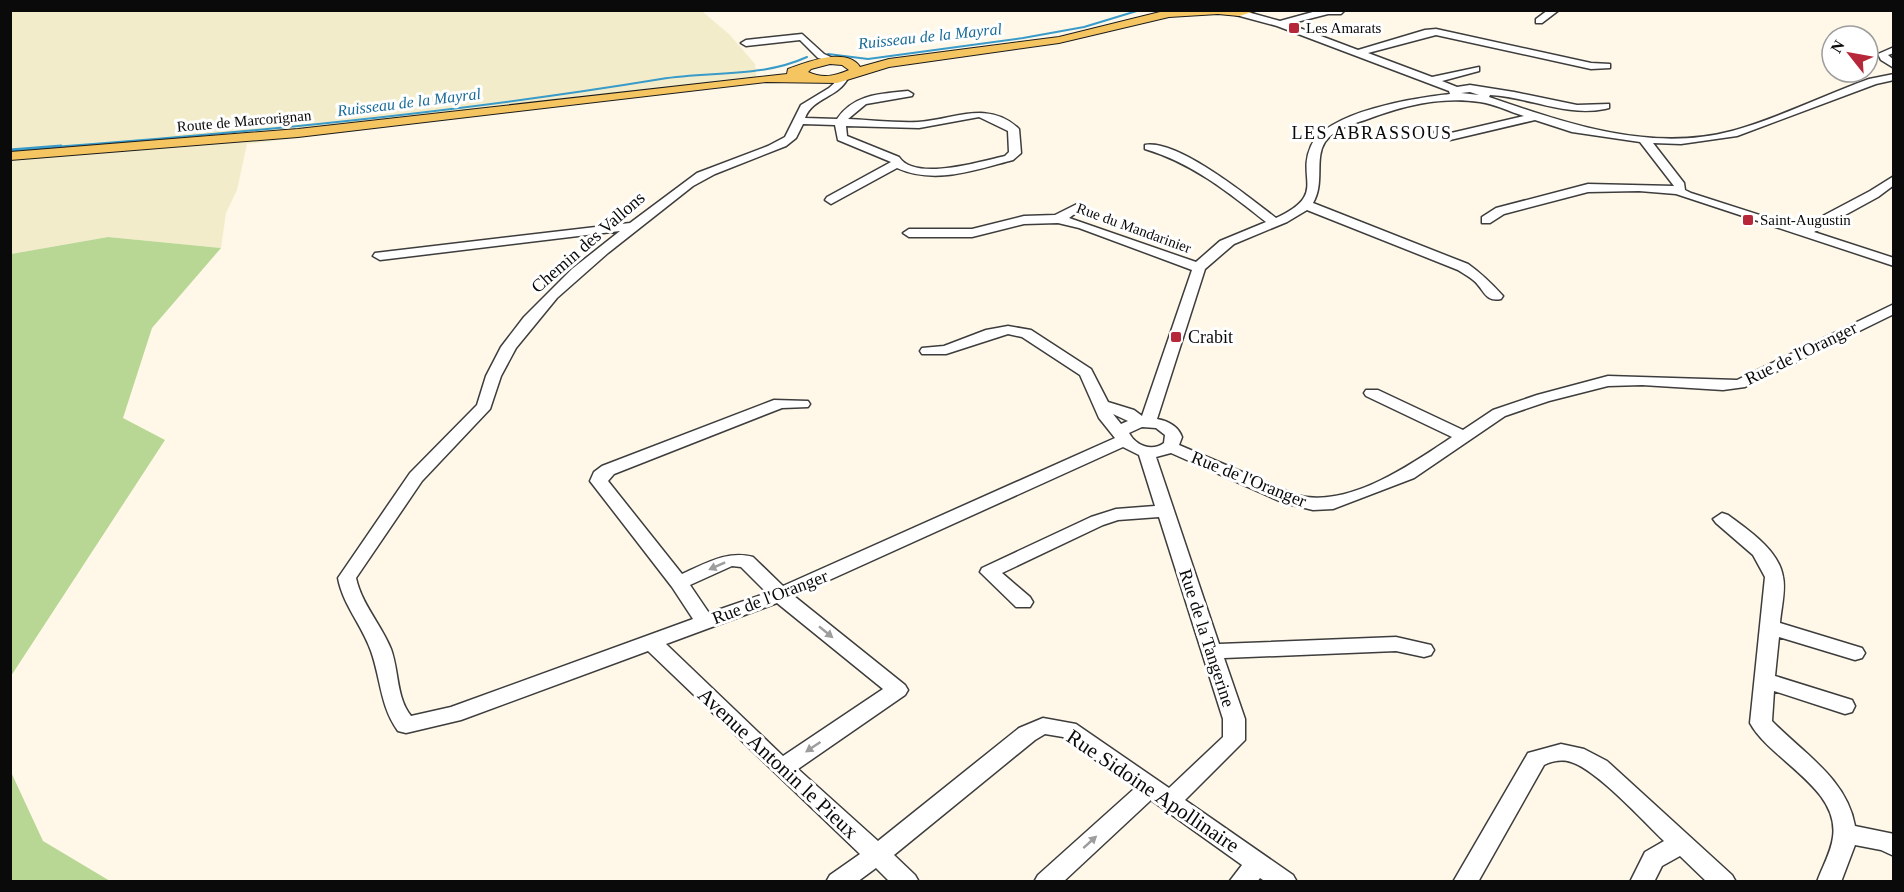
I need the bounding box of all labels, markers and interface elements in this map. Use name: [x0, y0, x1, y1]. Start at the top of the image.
water label: Ruisseau de la Mayral: [856, 20, 1003, 53]
place label: Les Amarats: [1306, 20, 1382, 36]
marker: Les Amarats: [1287, 21, 1301, 35]
north arrow: [1820, 24, 1880, 84]
text: N: [1827, 37, 1848, 56]
water label: Ruisseau de la Mayral: [335, 85, 482, 120]
street label: Route de Marcorignan: [176, 107, 312, 135]
district label: LES ABRASSOUS: [1291, 123, 1453, 143]
street label: Chemin des Vallons: [527, 187, 649, 297]
street label: Rue du Mandarinier: [1075, 200, 1193, 256]
place label: Saint-Augustin: [1760, 212, 1851, 228]
marker: Saint-Augustin: [1741, 213, 1755, 227]
street label: Rue de l'Oranger: [1742, 317, 1860, 389]
place label: Crabit: [1188, 327, 1233, 347]
marker: Crabit: [1169, 330, 1183, 344]
street label: Rue de l'Oranger: [1189, 447, 1309, 511]
one-way arrow: [707, 561, 725, 571]
street label: Rue de l'Oranger: [709, 566, 831, 628]
street label: Rue de la Tangerine: [1175, 567, 1239, 710]
one-way arrow: [818, 625, 833, 637]
street label: Avenue Antonin le Pieux: [693, 683, 863, 844]
street label: Rue Sidoine Apollinaire: [1062, 724, 1244, 858]
one-way arrow: [805, 741, 821, 753]
one-way arrow: [1082, 835, 1097, 849]

